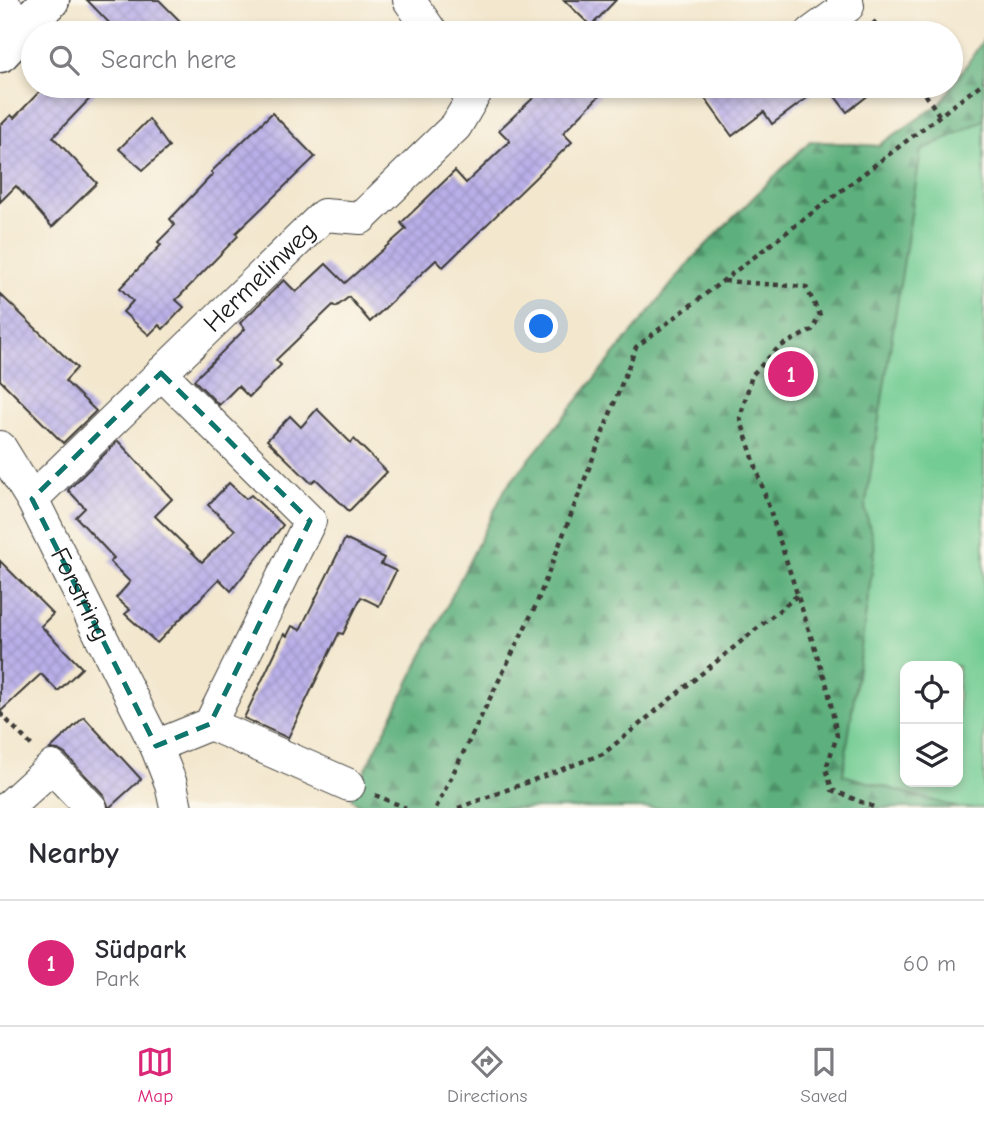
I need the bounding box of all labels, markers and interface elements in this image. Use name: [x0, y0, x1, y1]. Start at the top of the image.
search box: [21, 21, 963, 98]
icon: search: [45, 41, 83, 79]
text: Search here: [101, 45, 236, 75]
street label: Hermelinweg: [198, 216, 322, 338]
your location: [524, 309, 558, 343]
pin: 1: [768, 348, 814, 400]
street label: Forstring: [44, 543, 116, 646]
map controls: [900, 661, 963, 787]
button: locate: [900, 661, 963, 724]
button: layers: [900, 724, 963, 787]
text: Nearby: [28, 836, 119, 871]
text: Südpark: [95, 935, 186, 965]
text: 1: [46, 950, 56, 977]
text: 60 m: [903, 950, 956, 977]
text: Park: [95, 965, 139, 992]
tab: Map: [136, 1043, 174, 1107]
tab: Directions: [447, 1043, 527, 1107]
tab: Saved: [800, 1043, 848, 1107]

